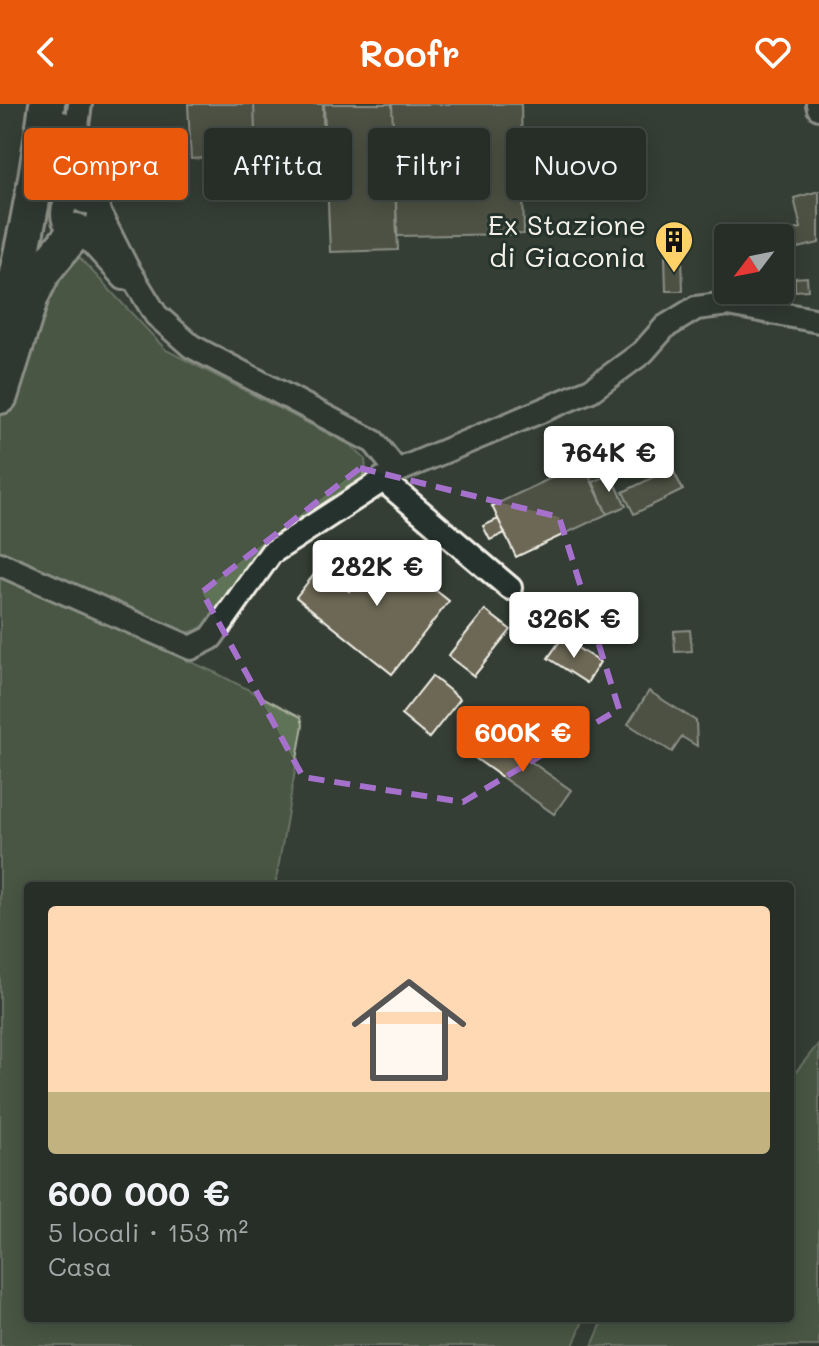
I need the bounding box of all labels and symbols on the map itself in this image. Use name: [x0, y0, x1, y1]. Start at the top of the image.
place label: Ex Stazione di Giaconia: [488, 206, 646, 274]
building icon: Ex Stazione di Giaconia: [653, 219, 695, 274]
north arrow: [714, 224, 794, 304]
pin: 764K €: [544, 426, 674, 494]
pin: 282K €: [312, 540, 442, 608]
pin: 326K €: [509, 592, 639, 660]
pin: 600K €: [458, 706, 588, 774]

